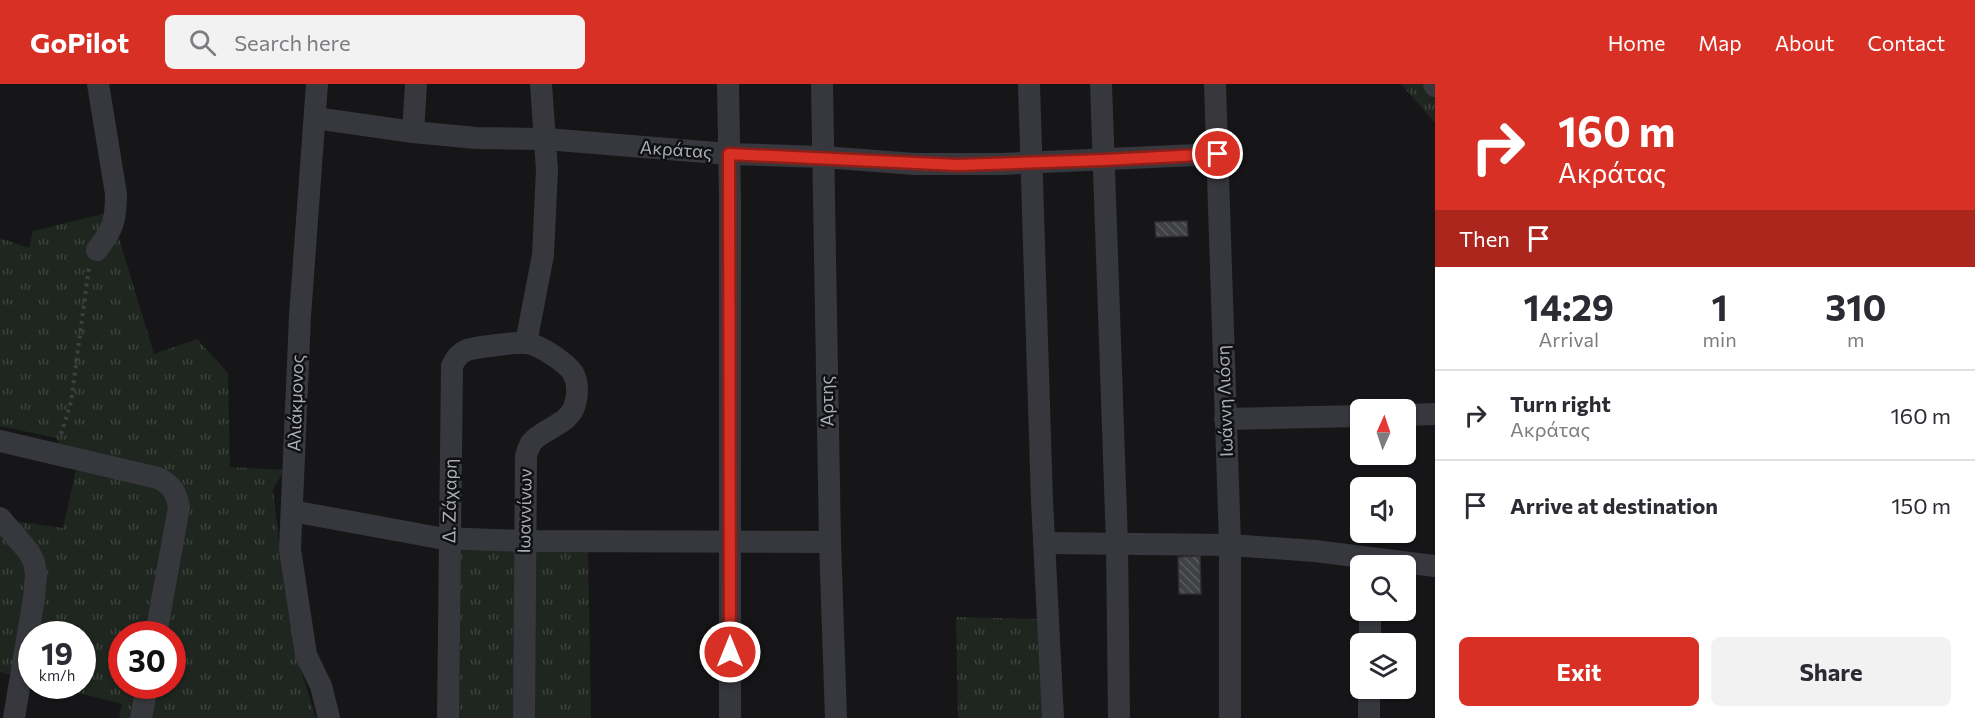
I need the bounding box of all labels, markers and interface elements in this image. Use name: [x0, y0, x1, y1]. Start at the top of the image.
search box: [165, 15, 585, 69]
text: GoPilot: [30, 25, 129, 59]
icon: search: [186, 26, 219, 59]
text: Search here: [234, 29, 351, 56]
text: Home: [1608, 30, 1665, 55]
text: Map: [1698, 30, 1742, 55]
text: About: [1775, 30, 1834, 55]
text: Contact: [1867, 30, 1945, 55]
text: 160 m: [1558, 104, 1676, 156]
icon: right: [1459, 108, 1537, 186]
pin: [1192, 128, 1243, 179]
street label: Ακράτας: [639, 136, 713, 163]
icon: arrive: [1201, 137, 1234, 170]
text: Ακράτας: [1558, 156, 1666, 189]
icon: arrive: [1522, 222, 1555, 255]
text: Then: [1459, 225, 1510, 252]
text: 14:29: [1524, 284, 1614, 328]
text: 1: [1711, 284, 1728, 328]
text: 310: [1825, 284, 1886, 328]
text: Arrival: [1539, 327, 1599, 351]
text: min: [1703, 327, 1737, 351]
text: m: [1847, 327, 1865, 351]
street label: Ιωάννη Λιόση: [1211, 345, 1237, 457]
street label: Αλιάκμονος: [282, 354, 308, 452]
street label: Άρτης: [815, 375, 837, 428]
text: Turn right: [1510, 390, 1611, 417]
north arrow: [1350, 399, 1416, 465]
map controls: [1350, 399, 1416, 699]
icon: right: [1459, 399, 1492, 432]
text: 160 m: [1890, 402, 1951, 429]
text: Ακράτας: [1510, 417, 1590, 441]
street label: Δ. Ζάχαρη: [437, 458, 461, 544]
street label: Ιωαννίνων: [512, 468, 536, 553]
button: sound: [1350, 477, 1416, 543]
icon: arrive: [1459, 489, 1492, 522]
text: Arrive at destination: [1510, 492, 1718, 519]
text: 150 m: [1891, 492, 1951, 519]
button: search: [1350, 555, 1416, 621]
position arrow: [698, 620, 762, 684]
speed limit sign: 30: [108, 621, 186, 699]
button: layers: [1350, 633, 1416, 699]
text: 19: [41, 634, 73, 671]
button: Exit: [1459, 637, 1699, 706]
button: Share: [1711, 637, 1951, 706]
text: km/h: [39, 666, 75, 684]

